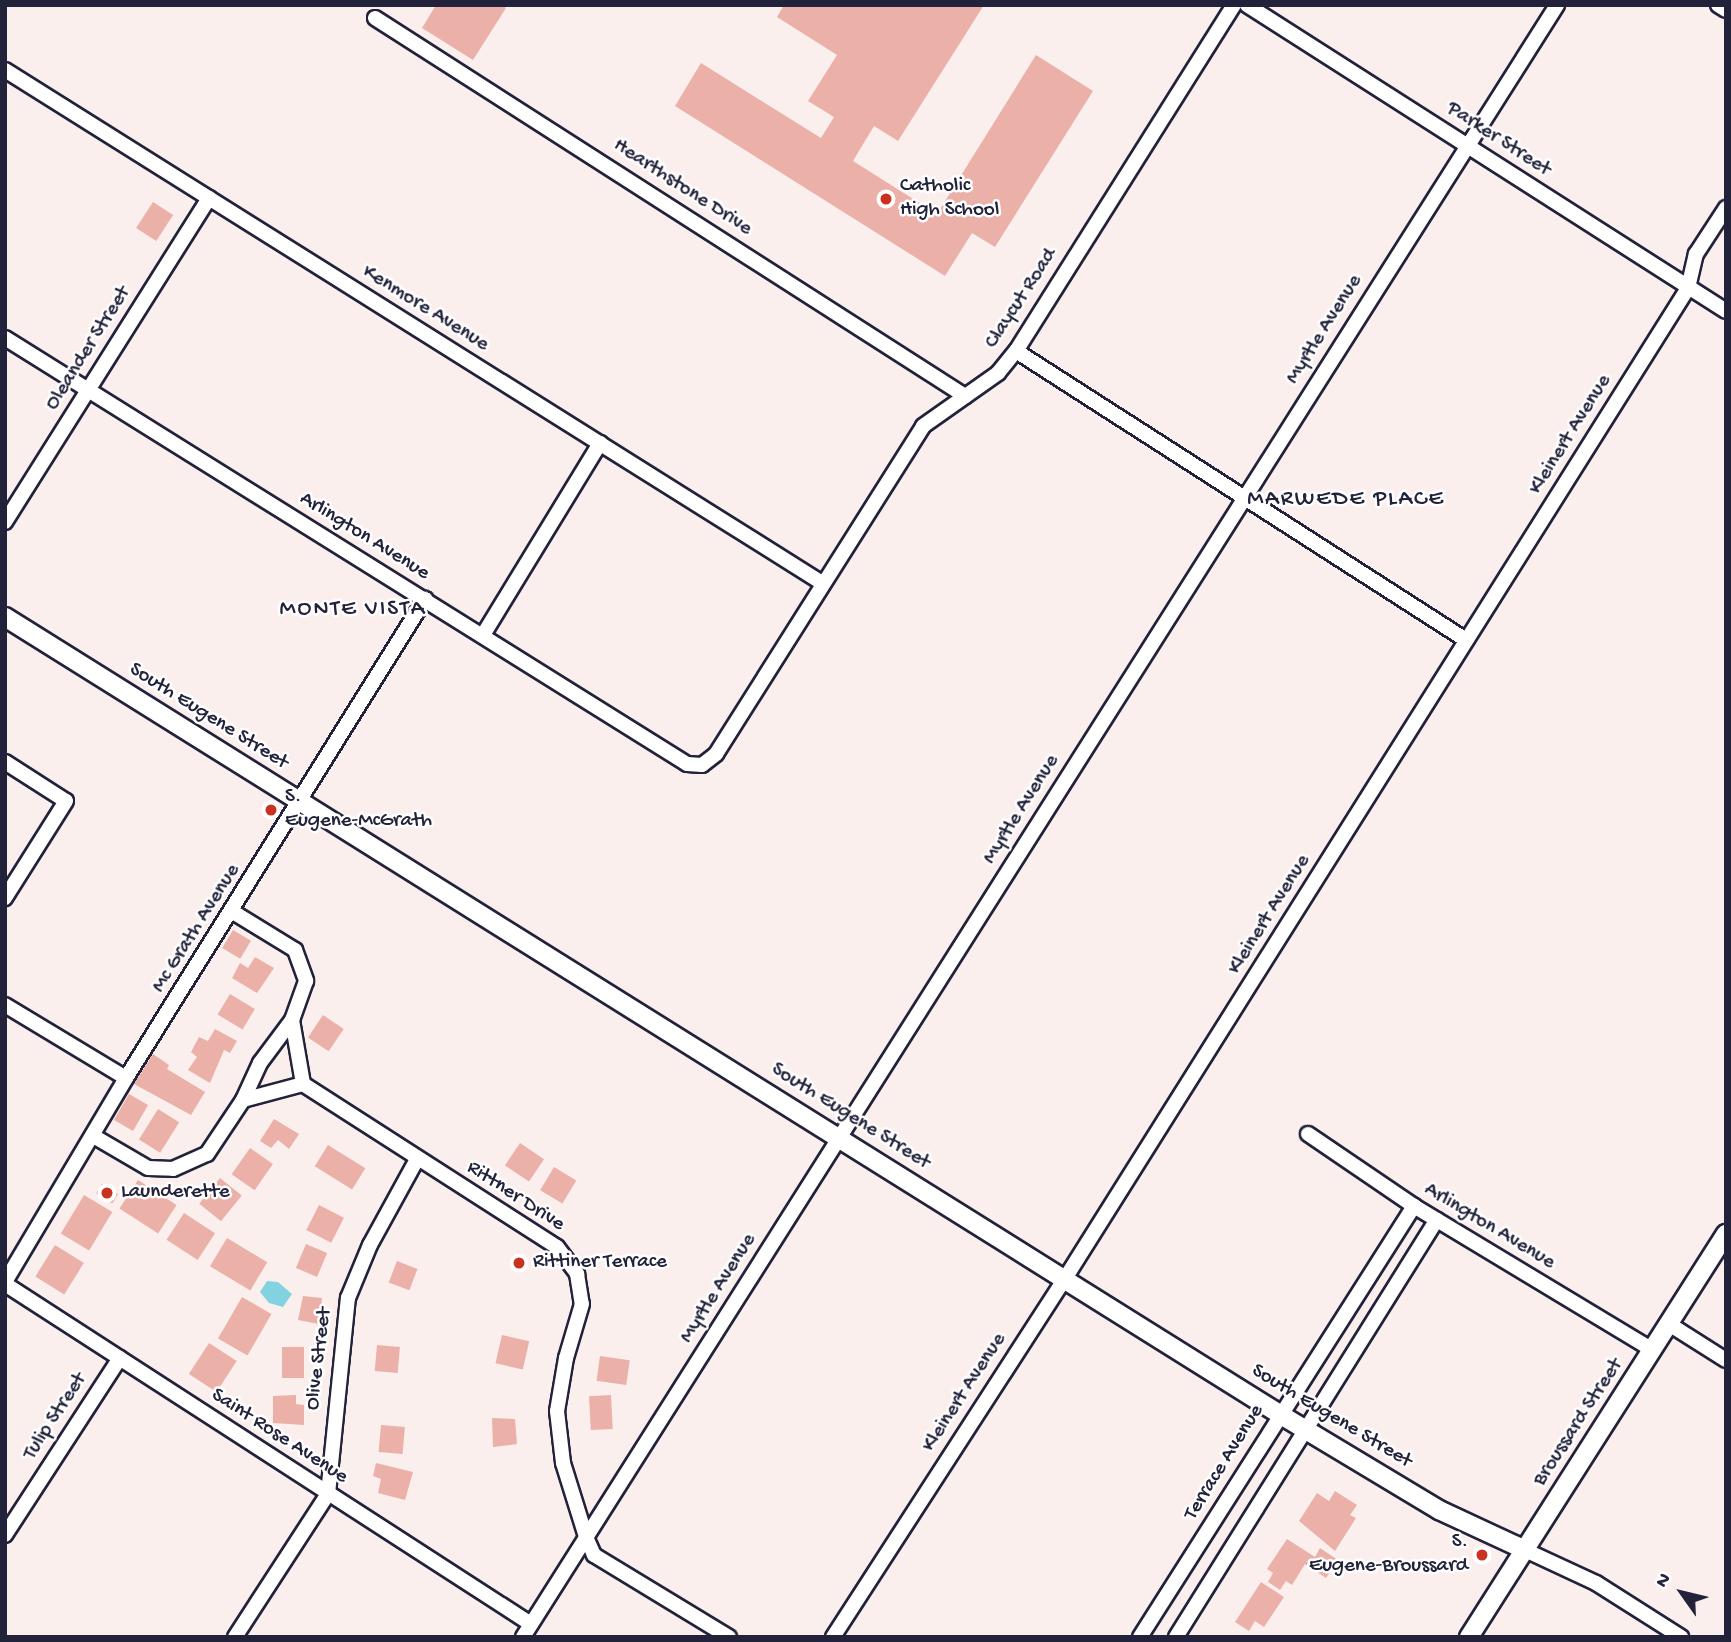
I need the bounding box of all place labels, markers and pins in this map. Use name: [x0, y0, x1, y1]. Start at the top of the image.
place label: Catholic High School: [900, 174, 999, 224]
marker: Catholic High School: [878, 191, 894, 207]
place label: S. Eugene-McGrath: [285, 785, 432, 835]
marker: S. Eugene-McGrath: [263, 802, 279, 818]
place label: Launderette: [121, 1180, 230, 1206]
marker: Launderette: [99, 1185, 115, 1201]
place label: Rittiner Terrace: [533, 1250, 667, 1276]
marker: Rittiner Terrace: [511, 1255, 527, 1271]
place label: S. Eugene-Broussard: [1309, 1530, 1468, 1580]
marker: S. Eugene-Broussard: [1474, 1547, 1490, 1563]

